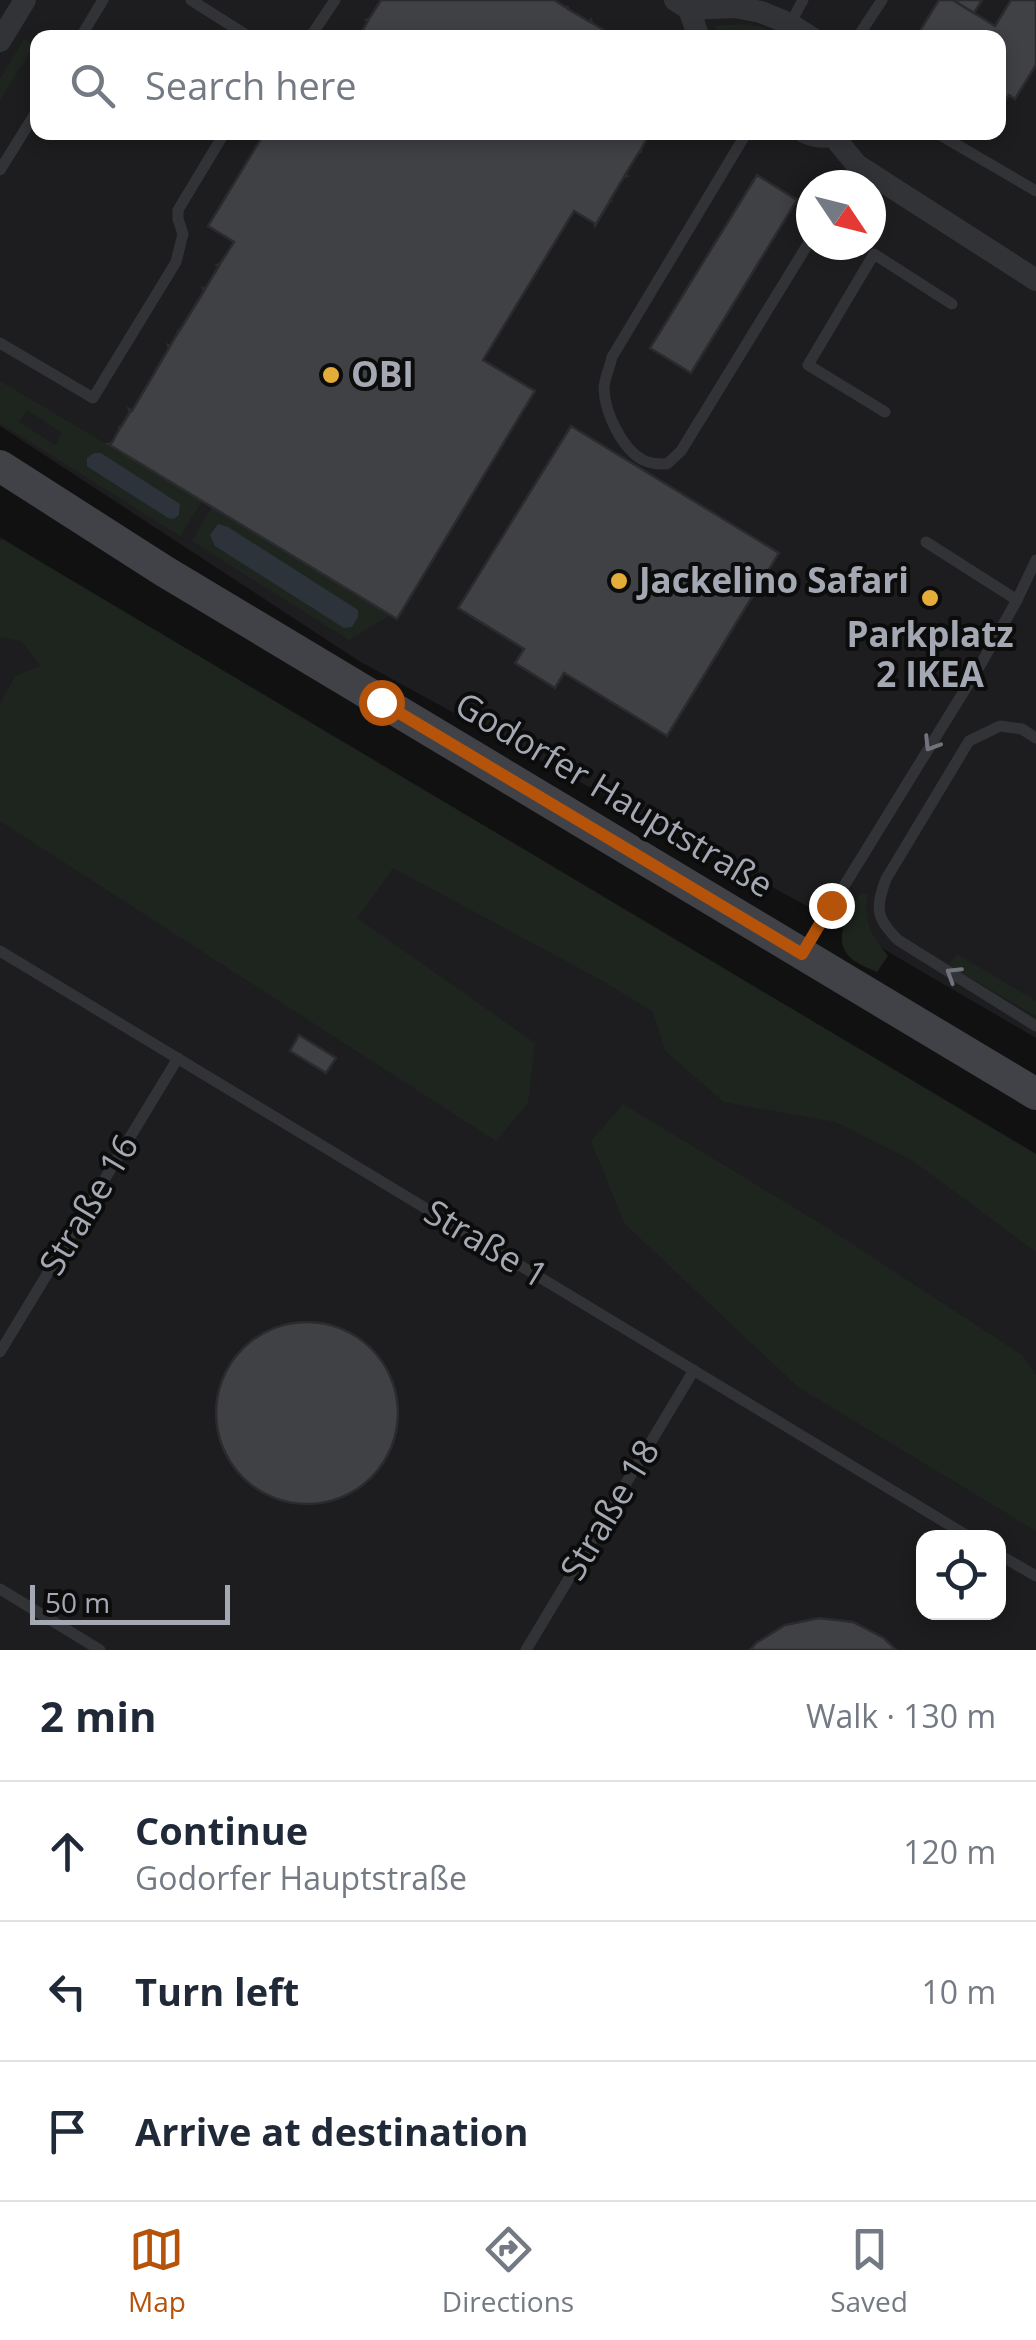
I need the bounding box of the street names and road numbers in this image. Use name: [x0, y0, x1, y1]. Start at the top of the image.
street label: Godorfer Hauptstraße: [447, 680, 782, 907]
street label: Straße 16: [27, 1125, 148, 1283]
street label: Straße 1: [416, 1188, 557, 1298]
street label: Straße 18: [548, 1430, 669, 1588]

